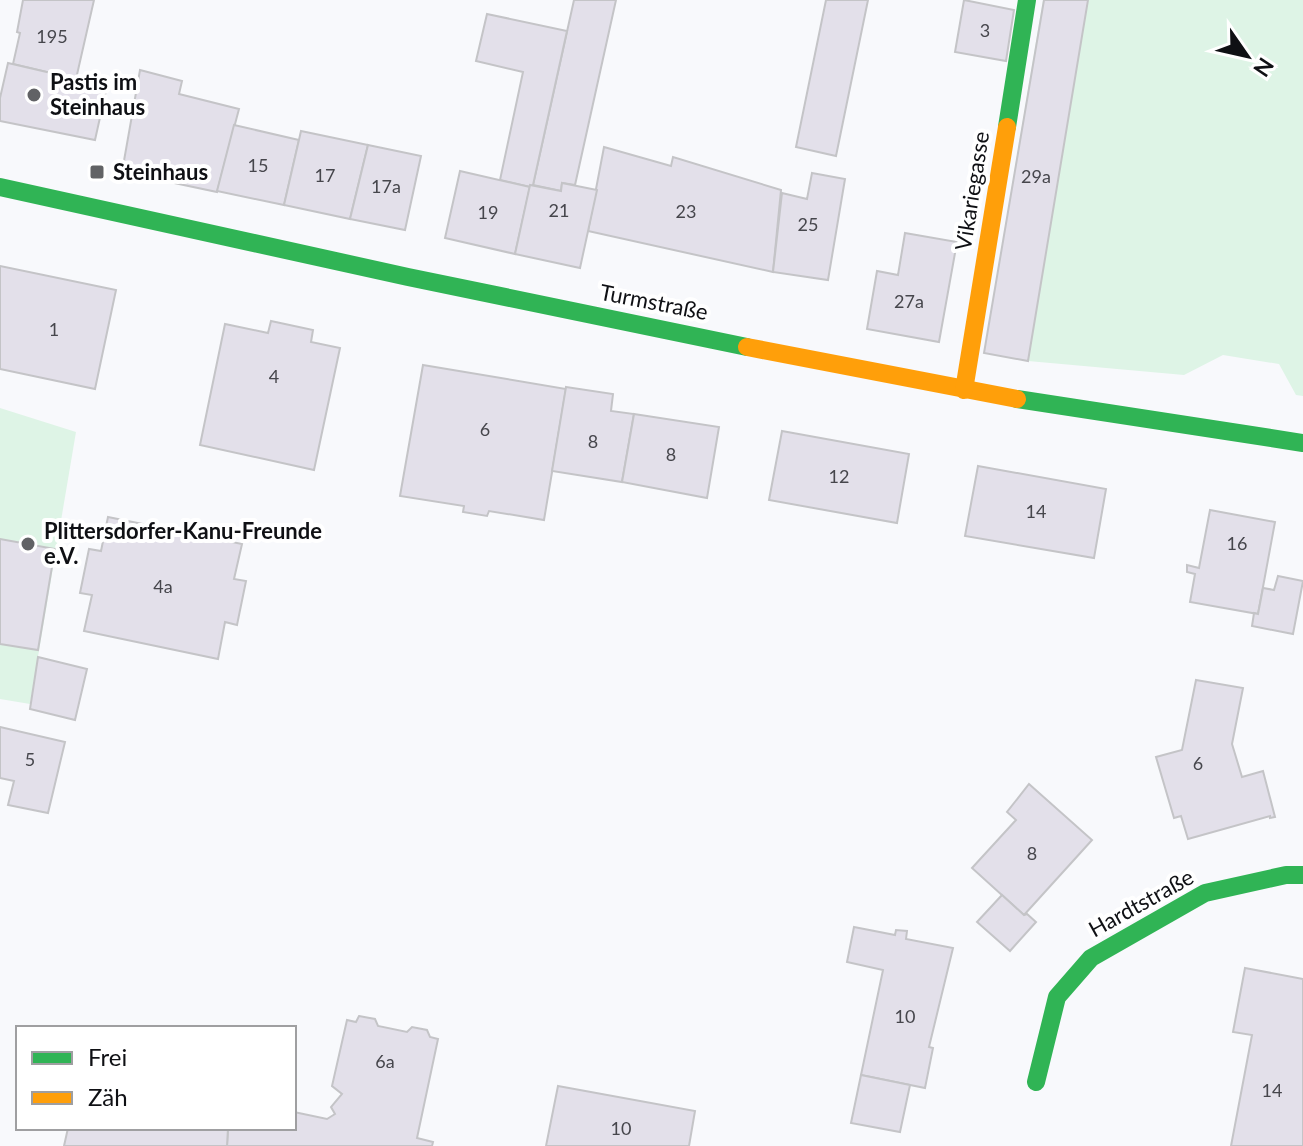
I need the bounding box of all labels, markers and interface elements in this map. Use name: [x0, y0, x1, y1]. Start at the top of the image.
north arrow: [1207, 16, 1287, 96]
house number: 3: [980, 19, 990, 41]
house number: 195: [36, 25, 68, 47]
text: N: [1248, 53, 1280, 82]
place label: Pastis im Steinhaus: [50, 68, 145, 120]
marker: Pastis im Steinhaus: [25, 86, 43, 104]
street label: Vikariegasse: [949, 129, 994, 252]
house number: 15: [248, 154, 268, 176]
place label: Steinhaus: [113, 158, 208, 185]
marker: Steinhaus: [88, 163, 106, 181]
house number: 17: [315, 164, 335, 186]
house number: 29a: [1021, 165, 1051, 187]
house number: 17a: [371, 175, 401, 197]
house number: 21: [549, 199, 569, 221]
house number: 23: [676, 200, 696, 222]
house number: 19: [478, 201, 498, 223]
house number: 25: [798, 213, 818, 235]
street label: Turmstraße: [598, 278, 710, 325]
house number: 27a: [894, 290, 924, 312]
house number: 1: [49, 318, 59, 340]
house number: 4: [269, 365, 279, 387]
house number: 6: [480, 418, 490, 440]
house number: 8: [588, 430, 598, 452]
house number: 8: [666, 443, 676, 465]
house number: 12: [829, 465, 849, 487]
house number: 14: [1026, 500, 1046, 522]
place label: Plittersdorfer-Kanu-Freunde e.V.: [44, 517, 322, 569]
house number: 16: [1227, 532, 1247, 554]
marker: Plittersdorfer-Kanu-Freunde e.V.: [19, 535, 37, 553]
house number: 4a: [153, 575, 173, 597]
house number: 5: [25, 748, 35, 770]
house number: 6: [1193, 752, 1203, 774]
house number: 8: [1027, 842, 1037, 864]
street label: Hardtstraße: [1084, 863, 1198, 942]
house number: 10: [895, 1005, 915, 1027]
legend: [16, 1026, 296, 1130]
text: Frei: [88, 1042, 127, 1071]
house number: 6a: [375, 1050, 395, 1072]
house number: 14: [1262, 1079, 1282, 1101]
text: Zäh: [88, 1082, 128, 1111]
house number: 10: [611, 1117, 631, 1139]

